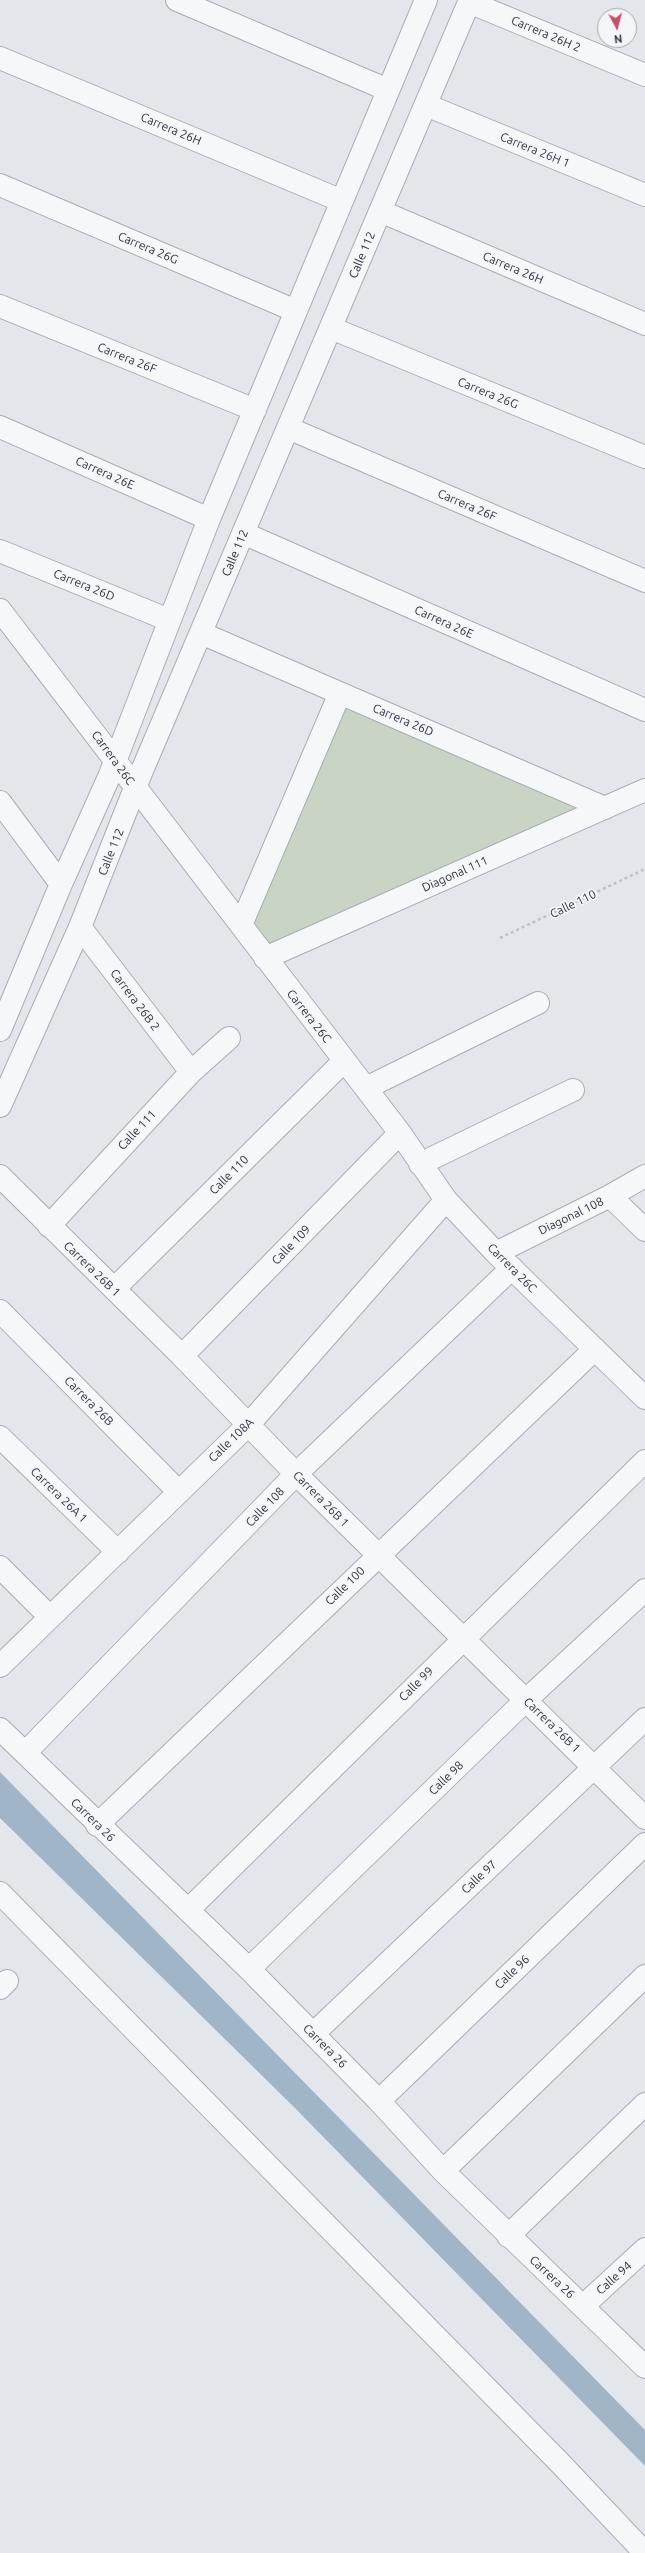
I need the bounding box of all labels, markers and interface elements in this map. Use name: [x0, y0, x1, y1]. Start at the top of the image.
north arrow: [597, 8, 637, 48]
street label: Carrera 26H 2: [509, 13, 583, 55]
text: N: [614, 32, 623, 45]
street label: Carrera 26H: [138, 110, 204, 148]
street label: Carrera 26H 1: [498, 129, 572, 171]
street label: Carrera 26G: [116, 229, 180, 267]
street label: Calle 112: [346, 229, 378, 281]
street label: Carrera 26H: [480, 249, 546, 287]
street label: Carrera 26F: [95, 340, 159, 376]
street label: Carrera 26G: [456, 374, 520, 412]
street label: Carrera 26E: [73, 454, 137, 492]
street label: Carrera 26F: [435, 486, 499, 524]
street label: Calle 112: [219, 527, 251, 579]
street label: Carrera 26D: [51, 566, 117, 604]
street label: Carrera 26E: [412, 603, 476, 641]
street label: Carrera 26D: [370, 701, 436, 739]
street label: Carrera 26C: [88, 728, 138, 788]
street label: Calle 112: [95, 826, 127, 878]
street label: Diagonal 111: [420, 853, 490, 895]
street label: Calle 110: [548, 887, 598, 921]
street label: Carrera 26B 2: [107, 966, 163, 1034]
street label: Carrera 26C: [284, 987, 334, 1045]
street label: Calle 111: [115, 1107, 159, 1153]
street label: Calle 110: [206, 1152, 252, 1198]
street label: Diagonal 108: [536, 1194, 606, 1238]
street label: Calle 109: [269, 1222, 313, 1268]
street label: Carrera 26B 1: [61, 1238, 123, 1300]
street label: Carrera 26C: [484, 1240, 540, 1296]
street label: Carrera 26B: [61, 1373, 117, 1429]
street label: Calle 108A: [205, 1415, 257, 1465]
street label: Carrera 26A 1: [28, 1464, 90, 1526]
street label: Carrera 26B 1: [290, 1468, 352, 1530]
street label: Calle 108: [243, 1484, 287, 1530]
street label: Calle 100: [322, 1564, 368, 1608]
street label: Calle 99: [396, 1664, 436, 1704]
street label: Carrera 26B 1: [521, 1694, 583, 1756]
street label: Calle 98: [426, 1758, 466, 1798]
street label: Carrera 26: [68, 1795, 118, 1845]
street label: Calle 97: [458, 1857, 500, 1897]
street label: Calle 96: [492, 1952, 532, 1992]
street label: Carrera 26: [300, 2021, 350, 2071]
street label: Carrera 26: [527, 2253, 577, 2301]
street label: Calle 94: [593, 2258, 635, 2298]

